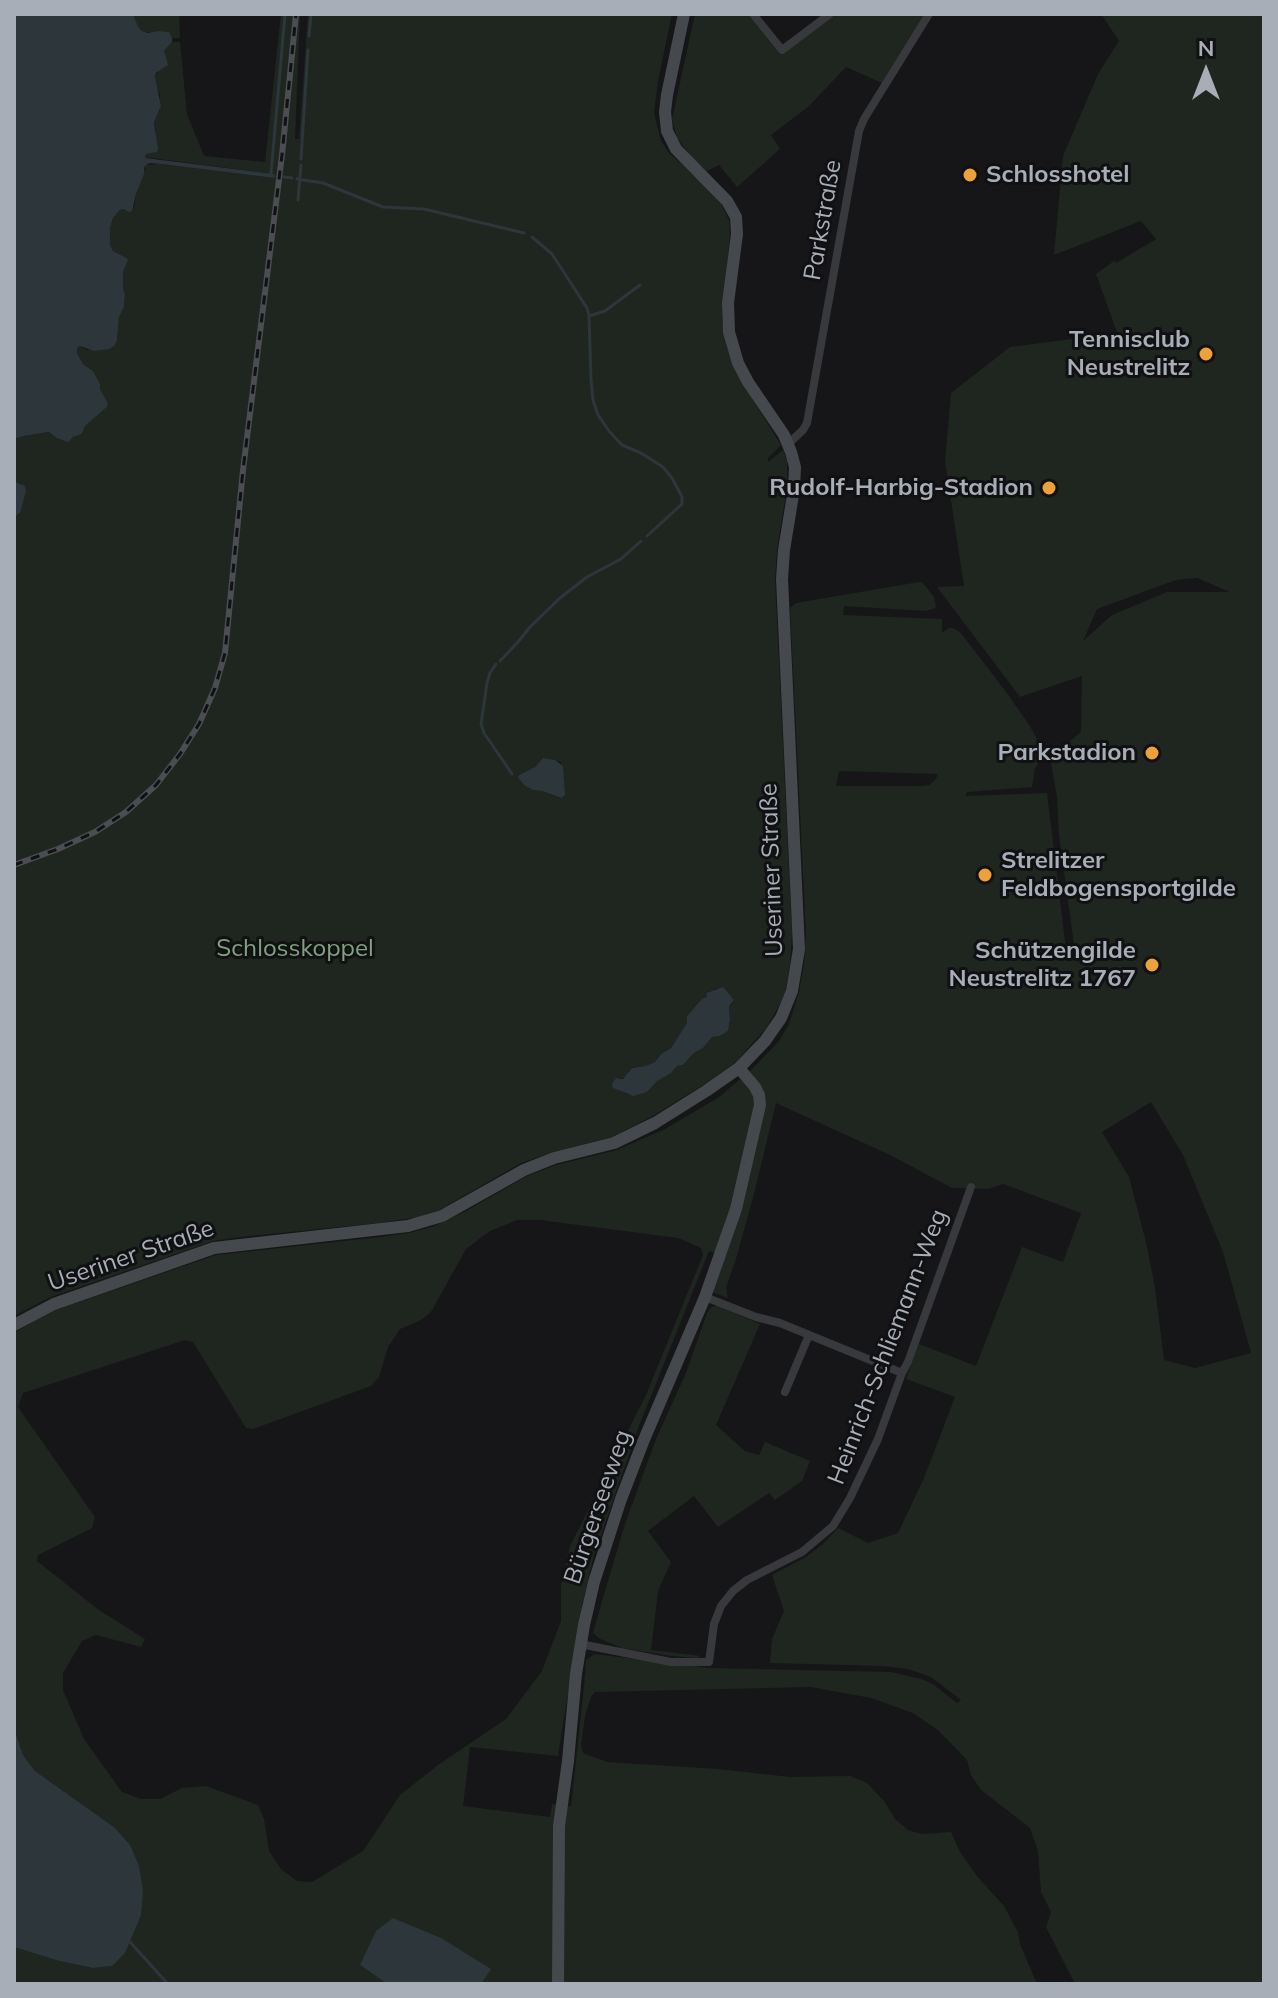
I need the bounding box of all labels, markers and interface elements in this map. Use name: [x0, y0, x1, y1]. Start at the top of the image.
north arrow: [1166, 32, 1246, 112]
text: N: [1198, 34, 1214, 62]
street label: Parkstraße: [798, 158, 848, 282]
place label: Schlosshotel: [986, 161, 1130, 189]
marker: Schlosshotel: [961, 166, 979, 184]
place label: Tennisclub Neustrelitz: [1067, 326, 1190, 382]
marker: Tennisclub Neustrelitz: [1197, 345, 1215, 363]
place label: Rudolf-Harbig-Stadion: [769, 474, 1033, 502]
marker: Rudolf-Harbig-Stadion: [1040, 479, 1058, 497]
place label: Parkstadion: [997, 739, 1136, 767]
marker: Parkstadion: [1143, 744, 1161, 762]
street label: Useriner Straße: [755, 783, 789, 957]
place label: Strelitzer Feldbogensportgilde: [1001, 847, 1236, 903]
marker: Strelitzer Feldbogensportgilde: [976, 866, 994, 884]
park label: Schlosskoppel: [216, 935, 374, 963]
place label: Schützengilde Neustrelitz 1767: [949, 937, 1136, 993]
marker: Schützengilde Neustrelitz 1767: [1143, 956, 1161, 974]
street label: Heinrich-Schliemann-Weg: [822, 1205, 954, 1489]
street label: Useriner Straße: [44, 1214, 218, 1298]
street label: Bürgerseeweg: [558, 1426, 638, 1588]

